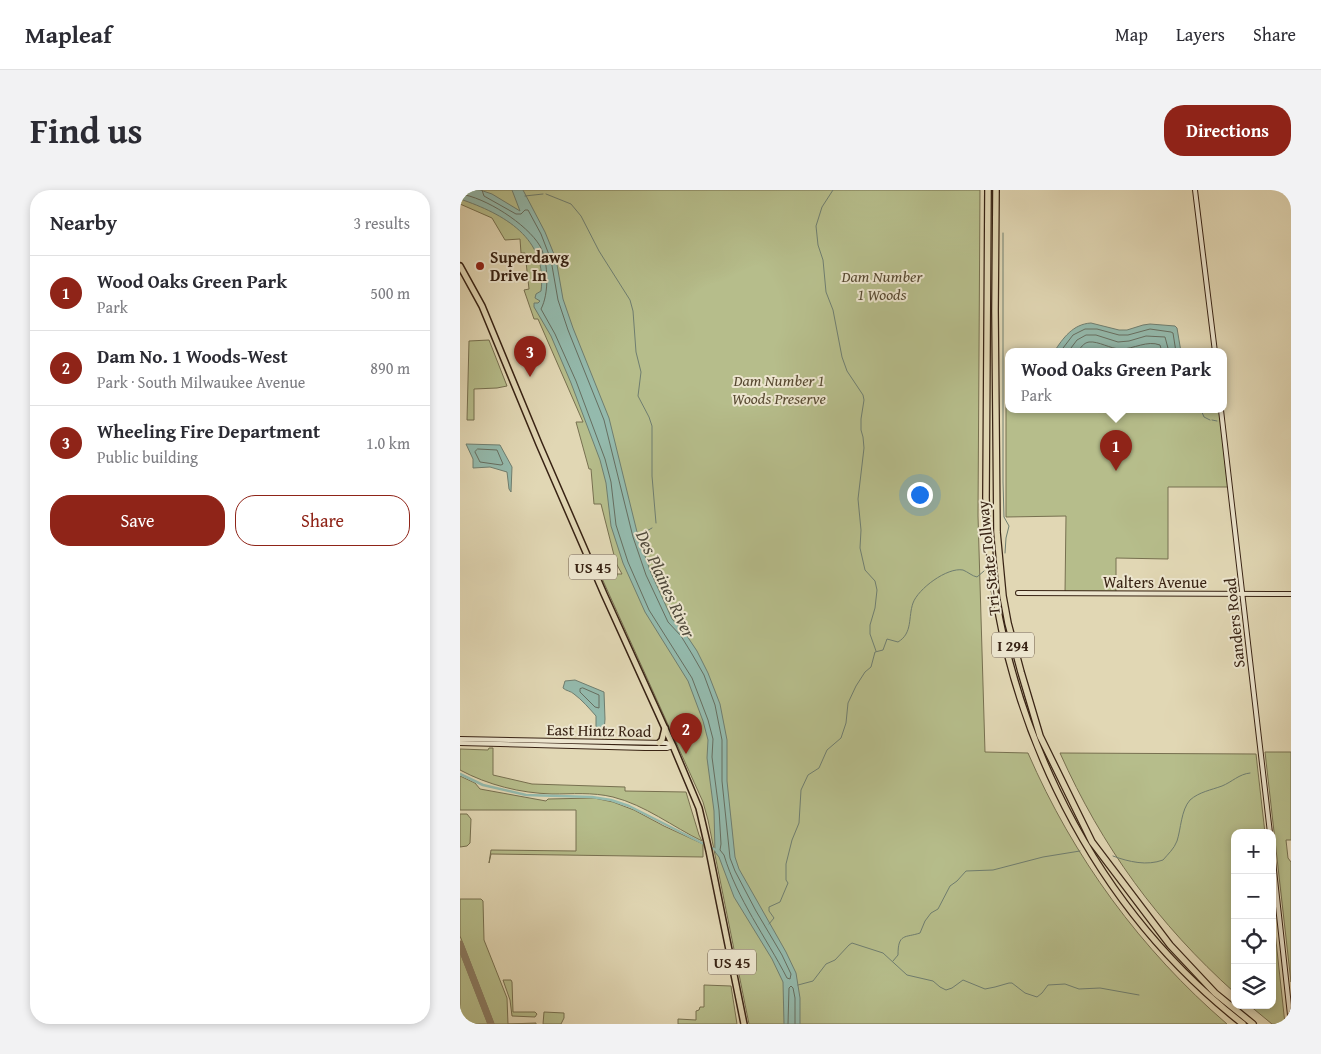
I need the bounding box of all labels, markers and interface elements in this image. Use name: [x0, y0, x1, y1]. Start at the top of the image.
text: Mapleaf: [25, 17, 112, 52]
text: Map: [1115, 21, 1148, 48]
text: Layers: [1176, 21, 1225, 48]
text: Share: [1253, 21, 1296, 48]
text: Find us: [30, 105, 143, 156]
button: Directions: [1164, 105, 1291, 156]
text: Nearby: [50, 207, 117, 238]
text: 3 results: [353, 211, 410, 235]
place label: Superdawg Drive In: [490, 245, 569, 287]
marker: Superdawg Drive In: [474, 260, 486, 272]
park label: Dam Number 1 Woods: [840, 264, 924, 306]
text: Wood Oaks Green Park: [97, 267, 287, 295]
text: 1: [62, 281, 70, 305]
text: 500 m: [370, 281, 410, 305]
text: Park: [97, 295, 128, 319]
pin: 3: [514, 336, 546, 377]
text: Dam No. 1 Woods-West: [97, 342, 288, 370]
popup: [1005, 348, 1227, 413]
text: Wood Oaks Green Park: [1021, 355, 1211, 383]
text: 2: [62, 356, 70, 380]
text: 890 m: [370, 356, 410, 380]
park label: Dam Number 1 Woods Preserve: [732, 368, 827, 410]
text: Park · South Milwaukee Avenue: [97, 370, 305, 394]
text: Park: [1021, 383, 1052, 407]
text: Wheeling Fire Department: [97, 417, 320, 445]
pin: 1: [1100, 430, 1132, 471]
text: 3: [62, 431, 70, 455]
text: 1.0 km: [366, 431, 410, 455]
text: Public building: [97, 445, 198, 469]
your location: [907, 482, 933, 508]
button: Save: [50, 495, 225, 546]
button: Share: [235, 495, 410, 546]
street label: Tri-State Tollway: [970, 499, 1006, 617]
water label: Des Plaines River: [629, 525, 703, 644]
road number: US 45: [569, 554, 617, 580]
street label: Walters Avenue: [1103, 570, 1207, 594]
street label: Sanders Road: [1217, 576, 1251, 669]
road number: I 294: [992, 632, 1034, 658]
pin: 2: [670, 713, 702, 754]
street label: East Hintz Road: [546, 717, 652, 743]
map controls: [1231, 829, 1276, 1009]
button: +: [1231, 829, 1276, 874]
button: −: [1231, 874, 1276, 919]
button: locate: [1231, 919, 1276, 964]
road number: US 45: [708, 950, 756, 974]
button: layers: [1231, 964, 1276, 1009]

